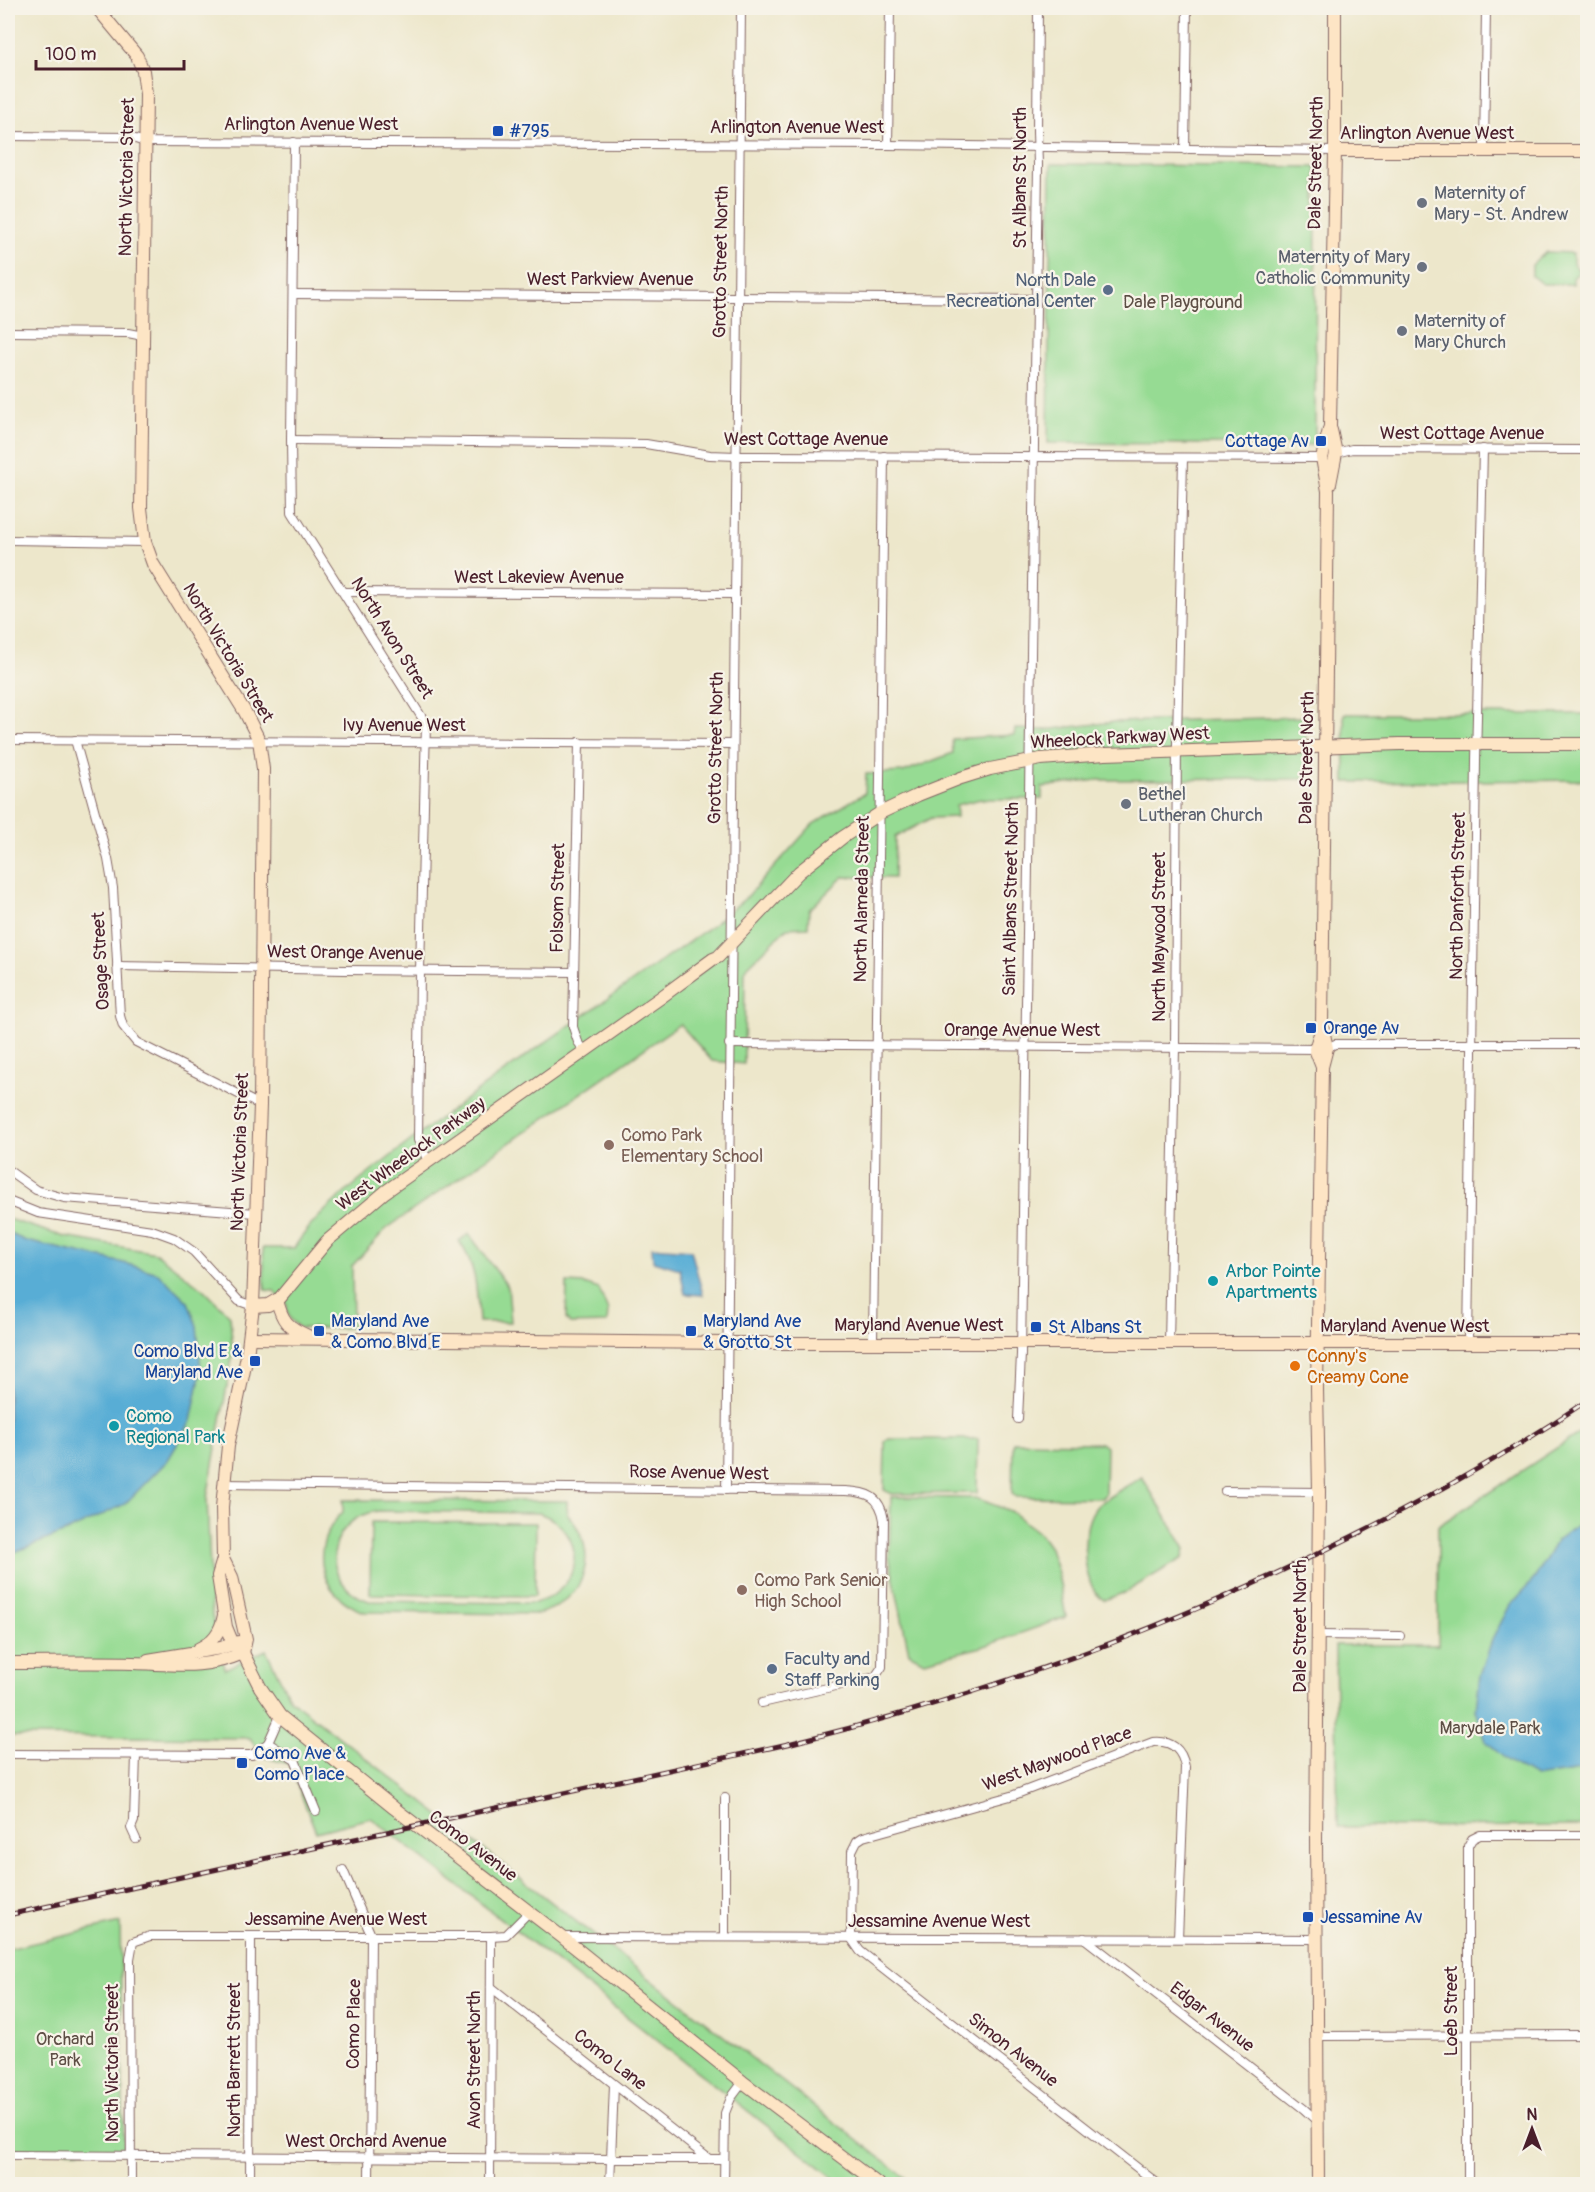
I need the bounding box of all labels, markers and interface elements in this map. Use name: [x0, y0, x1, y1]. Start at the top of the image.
scale bar: [36, 33, 184, 71]
text: 100 m: [45, 43, 97, 66]
street label: Dale Street North: [1303, 96, 1329, 230]
street label: North Victoria Street: [114, 97, 140, 257]
street label: St Albans St North: [1009, 107, 1032, 249]
street label: Arlington Avenue West: [224, 113, 399, 136]
street label: Arlington Avenue West: [710, 116, 885, 139]
place label: #795: [509, 120, 550, 143]
street label: Arlington Avenue West: [1340, 122, 1515, 145]
marker: #795: [491, 124, 505, 138]
place label: Maternity of Mary - St. Andrew: [1434, 182, 1568, 226]
street label: Grotto Street North: [708, 186, 734, 338]
marker: Maternity of Mary - St. Andrew: [1415, 196, 1429, 210]
place label: Maternity of Mary Catholic Community: [1256, 246, 1410, 290]
marker: Maternity of Mary Catholic Community: [1415, 260, 1429, 274]
street label: West Parkview Avenue: [527, 268, 693, 291]
place label: North Dale Recreational Center: [946, 269, 1097, 313]
marker: North Dale Recreational Center: [1101, 283, 1115, 297]
park label: Dale Playground: [1123, 291, 1243, 314]
place label: Maternity of Mary Church: [1414, 310, 1507, 354]
marker: Maternity of Mary Church: [1395, 324, 1409, 338]
street label: West Cottage Avenue: [1380, 422, 1544, 445]
street label: West Cottage Avenue: [724, 428, 888, 451]
place label: Cottage Av: [1225, 430, 1309, 453]
marker: Cottage Av: [1314, 434, 1328, 448]
street label: West Lakeview Avenue: [454, 566, 624, 589]
street label: North Avon Street: [345, 573, 439, 704]
street label: North Victoria Street: [177, 579, 279, 728]
street label: Grotto Street North: [703, 672, 729, 824]
street label: Dale Street North: [1294, 691, 1320, 825]
street label: Ivy Avenue West: [342, 714, 467, 737]
street label: Wheelock Parkway West: [1030, 722, 1211, 754]
place label: Bethel Lutheran Church: [1138, 783, 1263, 827]
marker: Bethel Lutheran Church: [1119, 797, 1133, 811]
street label: Saint Albans Street North: [998, 802, 1024, 996]
street label: North Danforth Street: [1445, 811, 1471, 980]
street label: North Alameda Street: [849, 815, 875, 983]
street label: Folsom Street: [546, 842, 570, 953]
street label: North Maywood Street: [1148, 851, 1171, 1022]
street label: Osage Street: [87, 910, 115, 1011]
street label: West Orange Avenue: [267, 940, 424, 966]
place label: Orange Av: [1323, 1017, 1399, 1040]
street label: Orange Avenue West: [944, 1019, 1101, 1042]
marker: Orange Av: [1304, 1021, 1318, 1035]
street label: North Victoria Street: [226, 1072, 254, 1232]
street label: West Wheelock Parkway: [332, 1092, 491, 1216]
place label: Como Park Elementary School: [621, 1124, 763, 1168]
marker: Como Park Elementary School: [602, 1138, 616, 1152]
place label: Arbor Pointe Apartments: [1225, 1260, 1321, 1304]
marker: Arbor Pointe Apartments: [1206, 1274, 1220, 1288]
place label: Maryland Ave & Como Blvd E: [331, 1310, 441, 1354]
place label: Maryland Ave & Grotto St: [703, 1310, 801, 1354]
street label: Maryland Avenue West: [834, 1314, 1004, 1337]
street label: Maryland Avenue West: [1320, 1315, 1490, 1338]
place label: St Albans St: [1048, 1316, 1143, 1339]
marker: St Albans St: [1029, 1320, 1043, 1334]
marker: Maryland Ave & Como Blvd E: [312, 1324, 326, 1338]
marker: Maryland Ave & Grotto St: [684, 1324, 698, 1338]
place label: Como Blvd E & Maryland Ave: [133, 1340, 243, 1384]
place label: Conny's Creamy Cone: [1307, 1345, 1409, 1389]
marker: Como Blvd E & Maryland Ave: [248, 1354, 262, 1368]
marker: Conny's Creamy Cone: [1288, 1359, 1302, 1373]
place label: Como Regional Park: [126, 1405, 226, 1449]
marker: Como Regional Park: [107, 1419, 121, 1433]
street label: Rose Avenue West: [629, 1460, 770, 1486]
street label: Dale Street North: [1289, 1559, 1312, 1693]
place label: Como Park Senior High School: [754, 1569, 888, 1613]
marker: Como Park Senior High School: [735, 1583, 749, 1597]
place label: Faculty and Staff Parking: [784, 1648, 880, 1692]
marker: Faculty and Staff Parking: [765, 1662, 779, 1676]
park label: Marydale Park: [1439, 1717, 1541, 1740]
street label: West Maywood Place: [979, 1721, 1135, 1797]
place label: Como Ave & Como Place: [254, 1742, 347, 1786]
marker: Como Ave & Como Place: [235, 1756, 249, 1770]
street label: Como Avenue: [424, 1805, 522, 1887]
place label: Jessamine Av: [1320, 1906, 1423, 1929]
street label: Jessamine Avenue West: [245, 1908, 428, 1931]
street label: Jessamine Avenue West: [848, 1910, 1031, 1933]
marker: Jessamine Av: [1301, 1910, 1315, 1924]
street label: Loeb Street: [1440, 1965, 1463, 2056]
street label: Edgar Avenue: [1165, 1977, 1259, 2057]
street label: Como Place: [342, 1978, 366, 2069]
street label: North Barrett Street: [223, 1982, 246, 2138]
street label: North Victoria Street: [101, 1983, 124, 2142]
street label: Avon Street North: [463, 1991, 486, 2129]
street label: Simon Avenue: [963, 2008, 1063, 2092]
street label: Como Lane: [569, 2024, 651, 2096]
park label: Orchard Park: [36, 2028, 94, 2072]
north arrow: [1502, 2099, 1562, 2159]
text: N: [1527, 2105, 1538, 2125]
street label: West Orchard Avenue: [285, 2130, 447, 2153]

